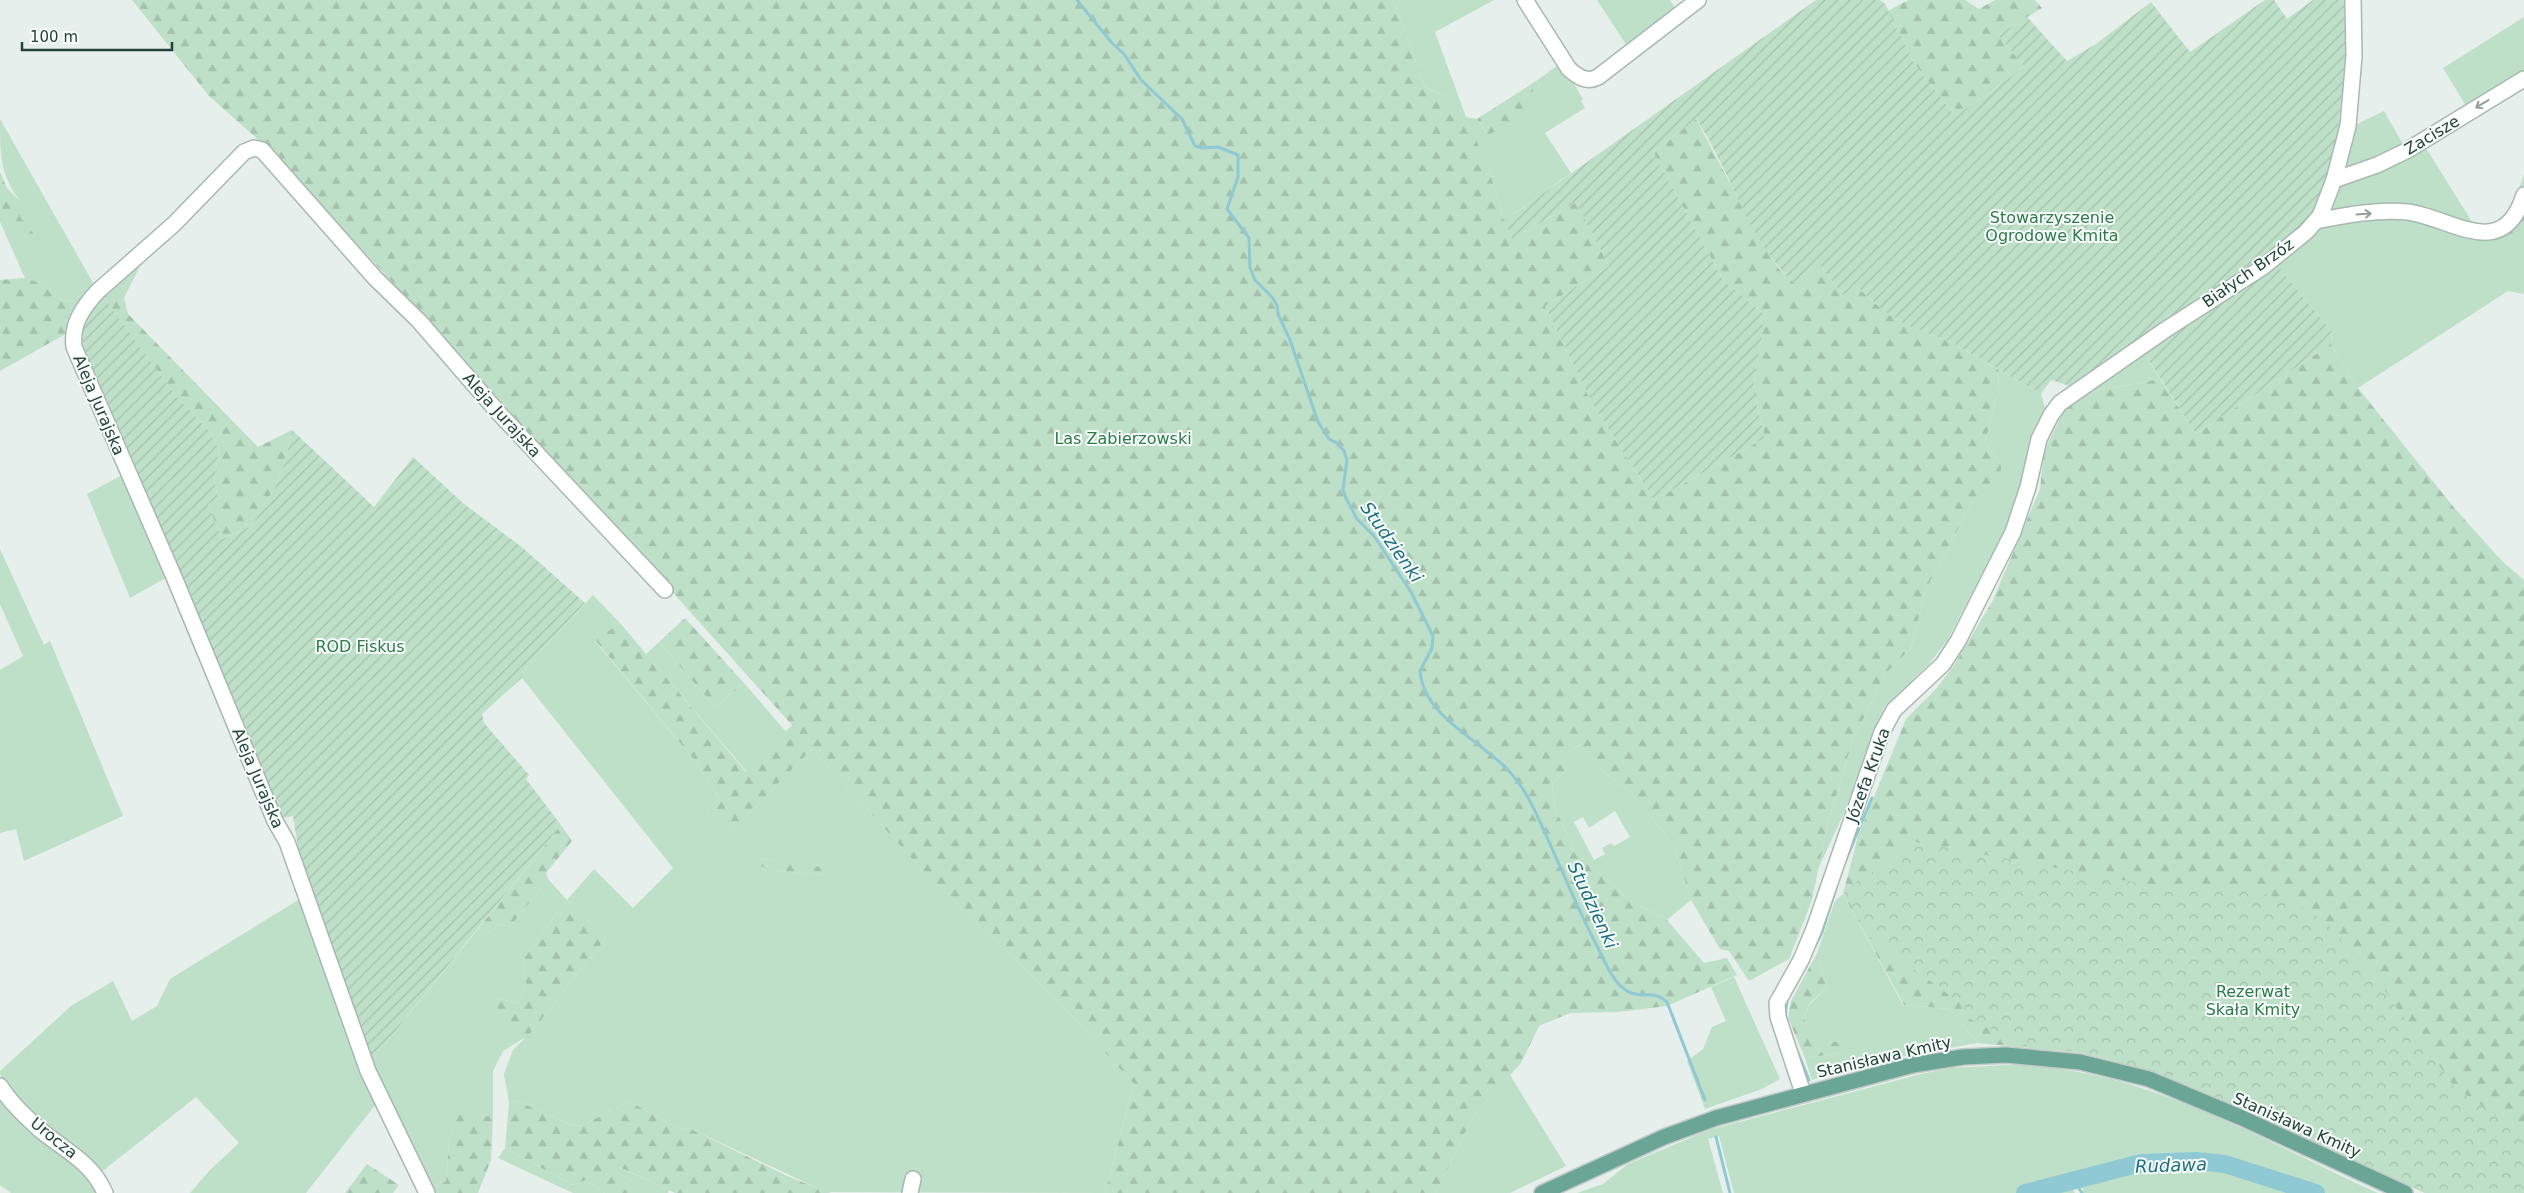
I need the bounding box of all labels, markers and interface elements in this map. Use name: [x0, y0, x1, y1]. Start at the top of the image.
scale bar: [22, 20, 172, 52]
text: 100 m: [30, 28, 78, 46]
one-way arrow: [2476, 100, 2490, 110]
street label: Zacisze: [2401, 111, 2463, 159]
park label: Stowarzyszenie Ogrodowe Kmita: [1985, 208, 2119, 245]
one-way arrow: [2356, 209, 2372, 218]
street label: Białych Brzóz: [2199, 234, 2297, 312]
street label: Aleja Jurajska: [69, 352, 129, 458]
street label: Aleja Jurajska: [459, 369, 545, 461]
park label: Las Zabierzowski: [1054, 429, 1192, 448]
water label: Studzienki: [1357, 498, 1427, 586]
park label: ROD Fiskus: [315, 637, 405, 656]
street label: Aleja Jurajska: [228, 725, 288, 831]
street label: Józefa Kruka: [1842, 725, 1894, 826]
water label: Studzienki: [1564, 858, 1622, 952]
park label: Rezerwat Skała Kmity: [2206, 982, 2300, 1019]
street label: Stanisława Kmity: [1815, 1032, 1953, 1082]
street label: Stanisława Kmity: [2230, 1088, 2364, 1162]
street label: Urocza: [27, 1113, 81, 1163]
water label: Rudawa: [2135, 1153, 2207, 1177]

